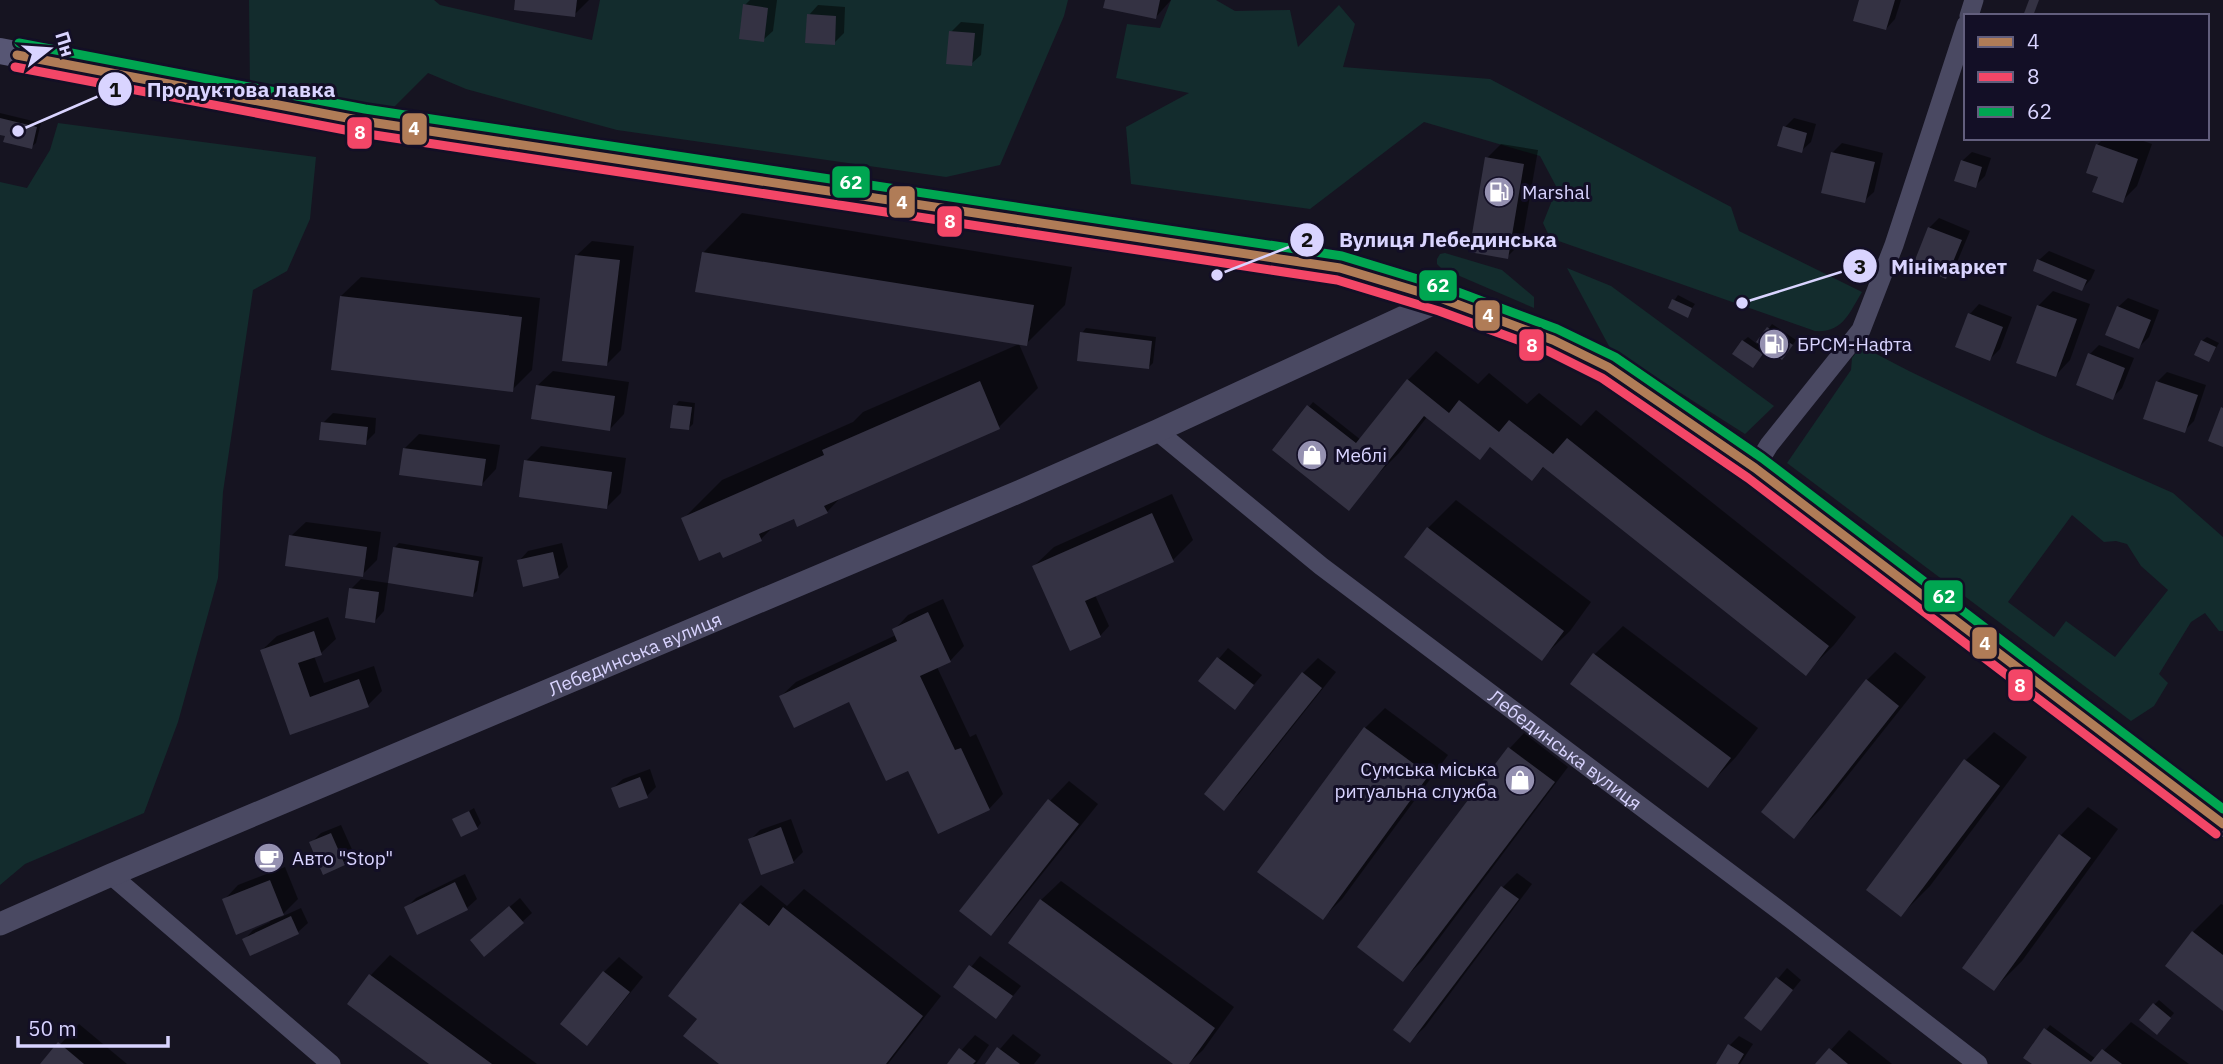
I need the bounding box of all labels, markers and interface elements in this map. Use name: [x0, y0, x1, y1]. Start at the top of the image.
north arrow: [14, 14, 84, 84]
legend: [1964, 14, 2209, 140]
text: 4: [2027, 27, 2040, 55]
text: Пн: [50, 29, 80, 60]
text: 8: [2027, 62, 2040, 90]
callout: Продуктова лавка: [97, 68, 349, 110]
text: 1: [109, 75, 122, 103]
text: Продуктова лавка: [147, 75, 335, 103]
text: 62: [2027, 97, 2052, 125]
line badge: 4: [401, 112, 428, 146]
line badge: 8: [346, 116, 373, 150]
text: 4: [408, 116, 420, 140]
text: 8: [354, 120, 366, 144]
line badge: 62: [831, 165, 871, 199]
text: 62: [840, 170, 862, 194]
fuel station icon: Marshal: [1482, 175, 1516, 209]
place label: Marshal: [1522, 180, 1590, 204]
line badge: 4: [888, 185, 916, 219]
text: 4: [896, 190, 908, 214]
line badge: 8: [936, 205, 963, 238]
text: 8: [944, 209, 956, 233]
callout: Вулиця Лебединська: [1290, 219, 1571, 261]
text: 2: [1301, 225, 1313, 253]
text: Вулиця Лебединська: [1339, 225, 1557, 253]
callout: Мінімаркет: [1842, 245, 2022, 287]
text: 3: [1854, 252, 1866, 280]
text: Мінімаркет: [1891, 252, 2007, 280]
line badge: 62: [1418, 269, 1458, 302]
text: 62: [1427, 273, 1449, 297]
line badge: 4: [1474, 299, 1501, 332]
text: 4: [1482, 303, 1494, 327]
fuel station icon: БРСМ-Нафта: [1757, 327, 1791, 361]
line badge: 8: [1518, 328, 1545, 362]
place label: БРСМ-Нафта: [1797, 332, 1912, 356]
text: 8: [1526, 333, 1538, 357]
shop icon: Меблі: [1295, 438, 1329, 472]
place label: Меблі: [1335, 443, 1387, 467]
line badge: 62: [1923, 579, 1964, 613]
text: 62: [1933, 584, 1955, 608]
street label: Лебединська вулиця: [545, 607, 725, 701]
line badge: 4: [1971, 626, 1998, 660]
text: 4: [1979, 631, 1991, 655]
line badge: 8: [2007, 668, 2034, 702]
text: 8: [2014, 673, 2026, 697]
street label: Лебединська вулиця: [1484, 684, 1647, 815]
place label: Сумська міська ритуальна служба: [1334, 757, 1497, 803]
shop icon: Сумська міська ритуальна служба: [1503, 763, 1537, 797]
cafe icon: Авто "Stop": [252, 841, 286, 875]
place label: Авто "Stop": [292, 846, 393, 870]
scale bar: [18, 1004, 168, 1048]
text: 50 m: [28, 1014, 77, 1042]

